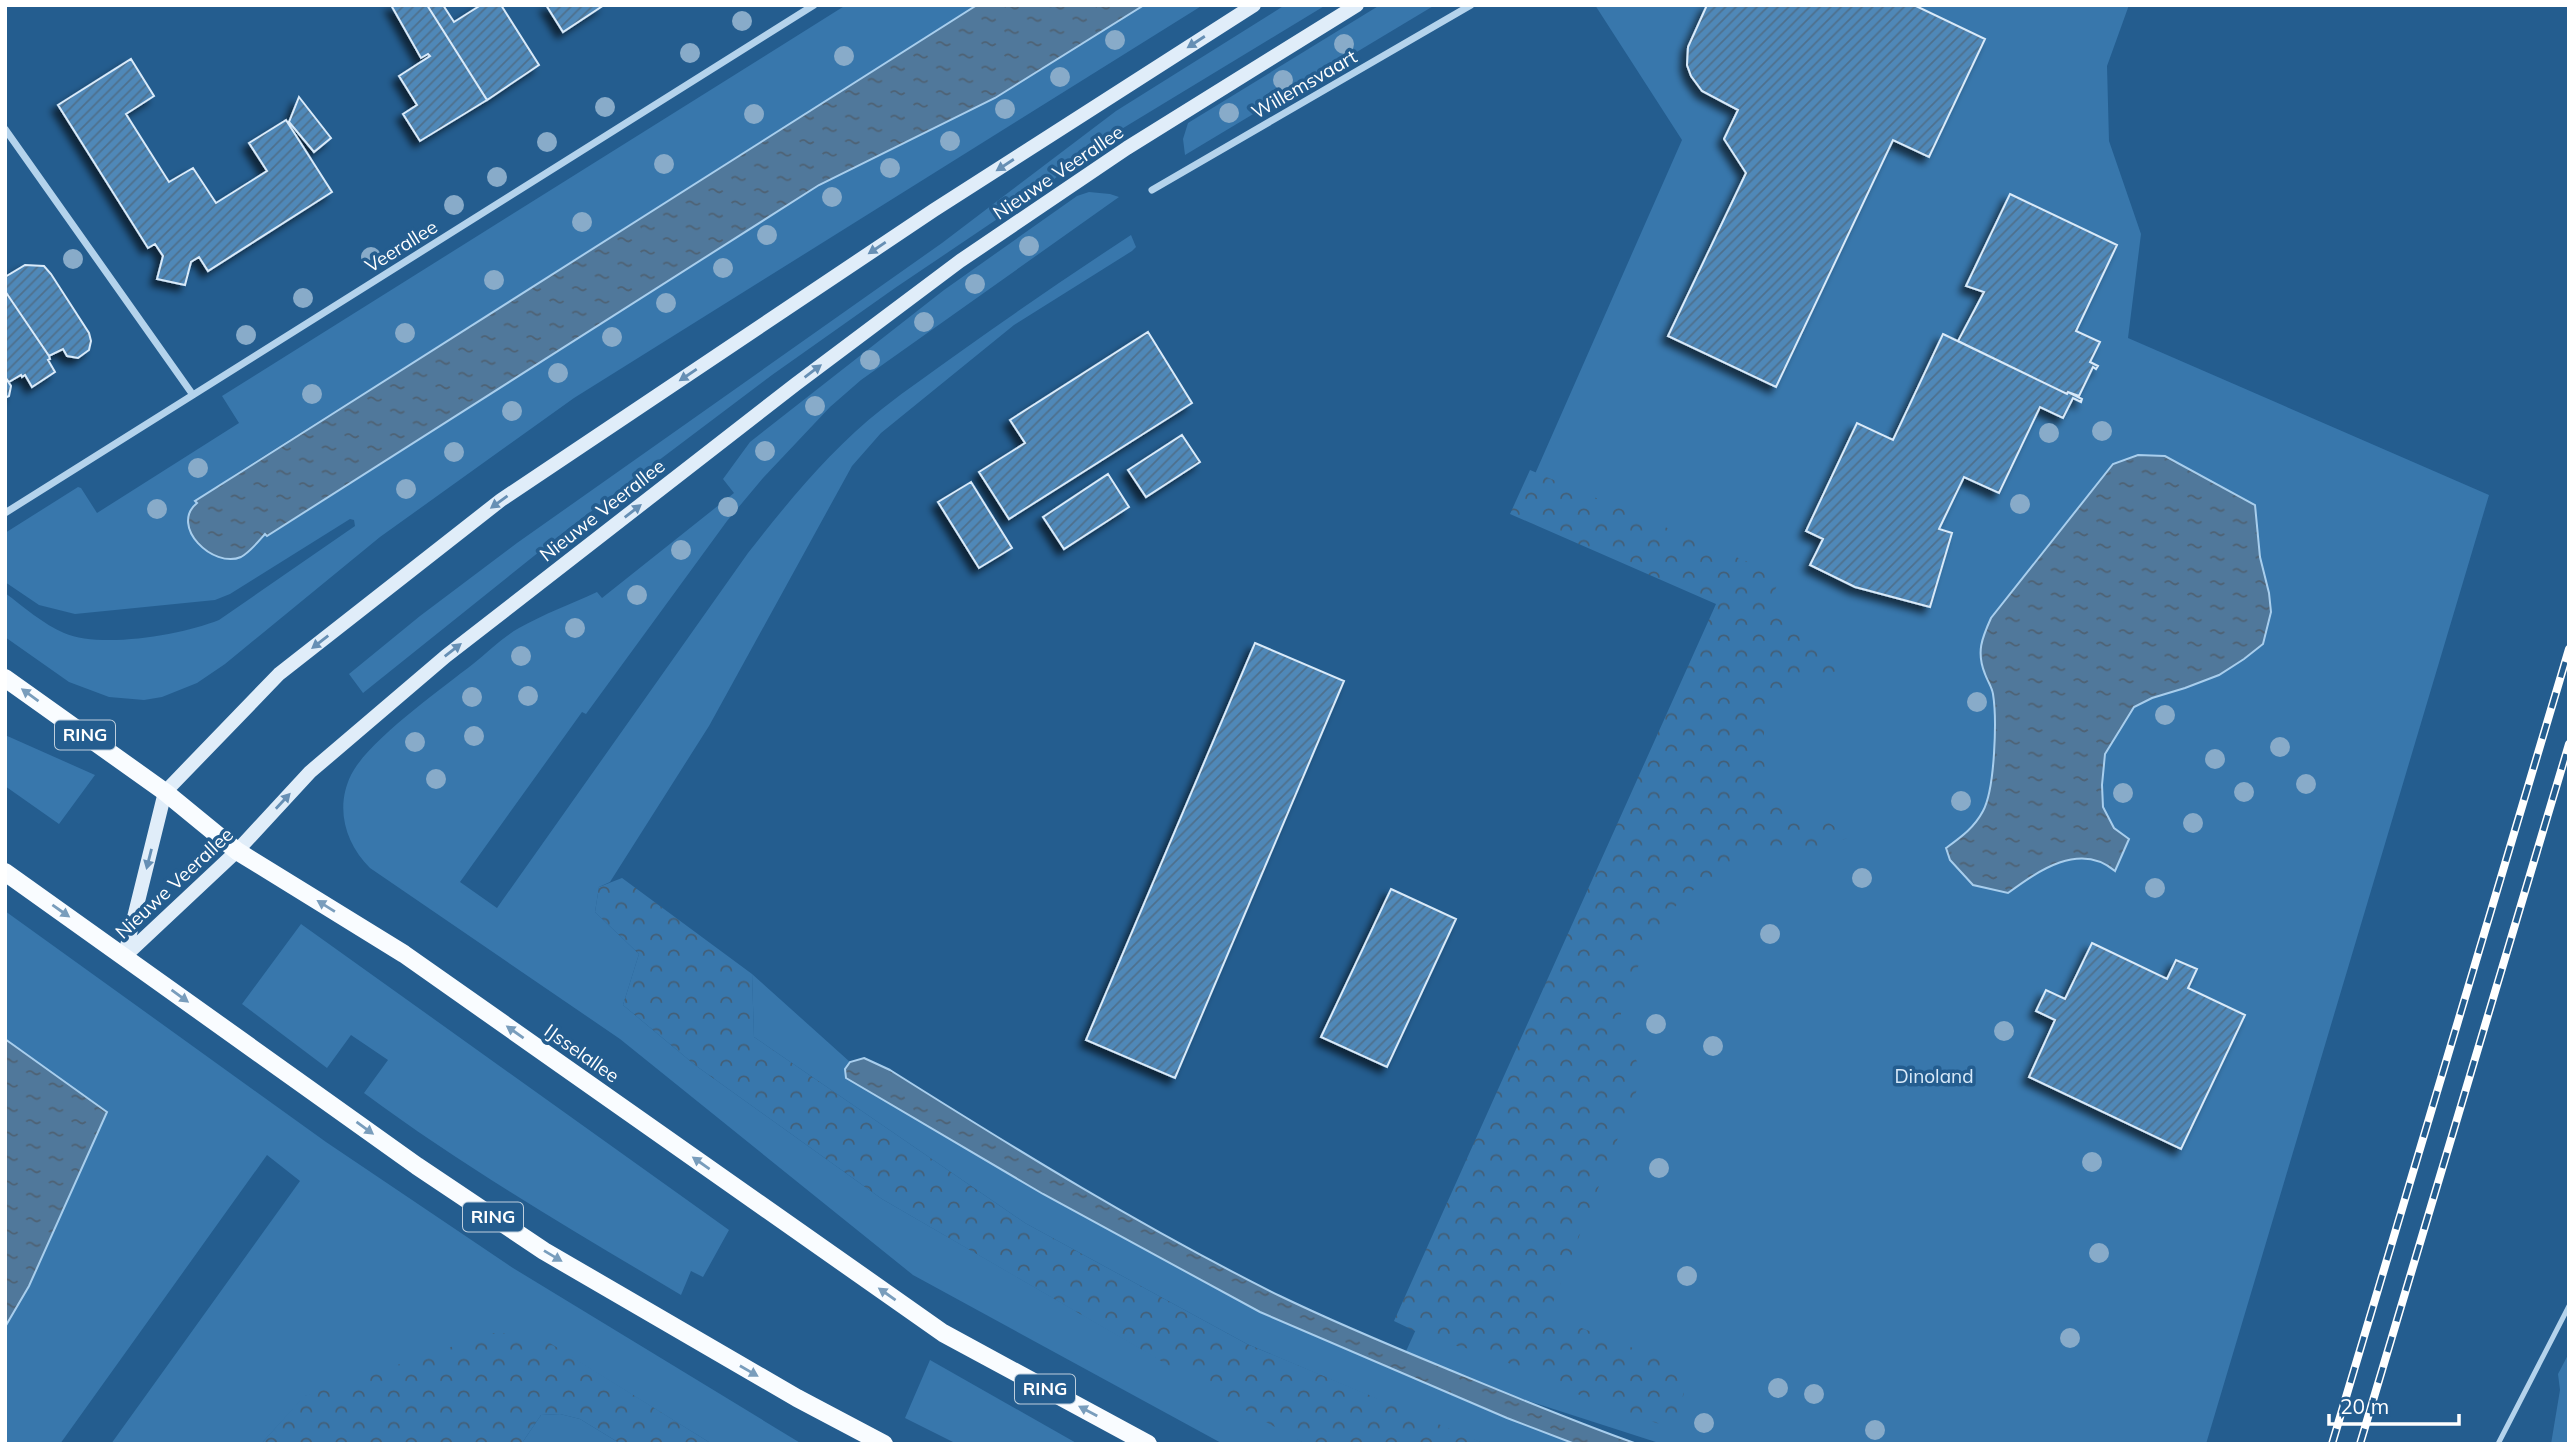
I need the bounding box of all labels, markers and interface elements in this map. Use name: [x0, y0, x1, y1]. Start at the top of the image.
one-way arrow: [1187, 35, 1206, 48]
street label: Willemsvaart: [1247, 44, 1361, 124]
street label: Nieuwe Veerallee: [988, 119, 1128, 225]
one-way arrow: [995, 158, 1014, 171]
street label: Veerallee: [360, 214, 442, 278]
one-way arrow: [868, 241, 886, 255]
one-way arrow: [804, 365, 822, 379]
one-way arrow: [679, 368, 697, 382]
street label: Nieuwe Veerallee: [535, 454, 669, 566]
one-way arrow: [490, 494, 508, 508]
one-way arrow: [624, 504, 642, 518]
one-way arrow: [311, 634, 329, 648]
one-way arrow: [444, 643, 462, 658]
one-way arrow: [21, 689, 39, 703]
road number: RING: [55, 720, 115, 750]
one-way arrow: [275, 793, 291, 810]
street label: Nieuwe Veerallee: [110, 822, 238, 944]
one-way arrow: [143, 848, 154, 870]
one-way arrow: [317, 899, 336, 912]
one-way arrow: [52, 904, 70, 918]
one-way arrow: [171, 988, 189, 1002]
street label: IJsselallee: [540, 1019, 624, 1087]
one-way arrow: [506, 1025, 524, 1039]
park label: Dinoland: [1894, 1064, 1974, 1088]
one-way arrow: [356, 1121, 374, 1135]
one-way arrow: [692, 1156, 710, 1170]
road number: RING: [463, 1202, 523, 1232]
one-way arrow: [543, 1250, 562, 1263]
one-way arrow: [878, 1287, 896, 1301]
one-way arrow: [740, 1365, 759, 1377]
road number: RING: [1015, 1374, 1075, 1404]
scale bar: [2329, 1382, 2458, 1426]
text: 20 m: [2340, 1393, 2389, 1419]
one-way arrow: [1077, 1406, 1097, 1418]

